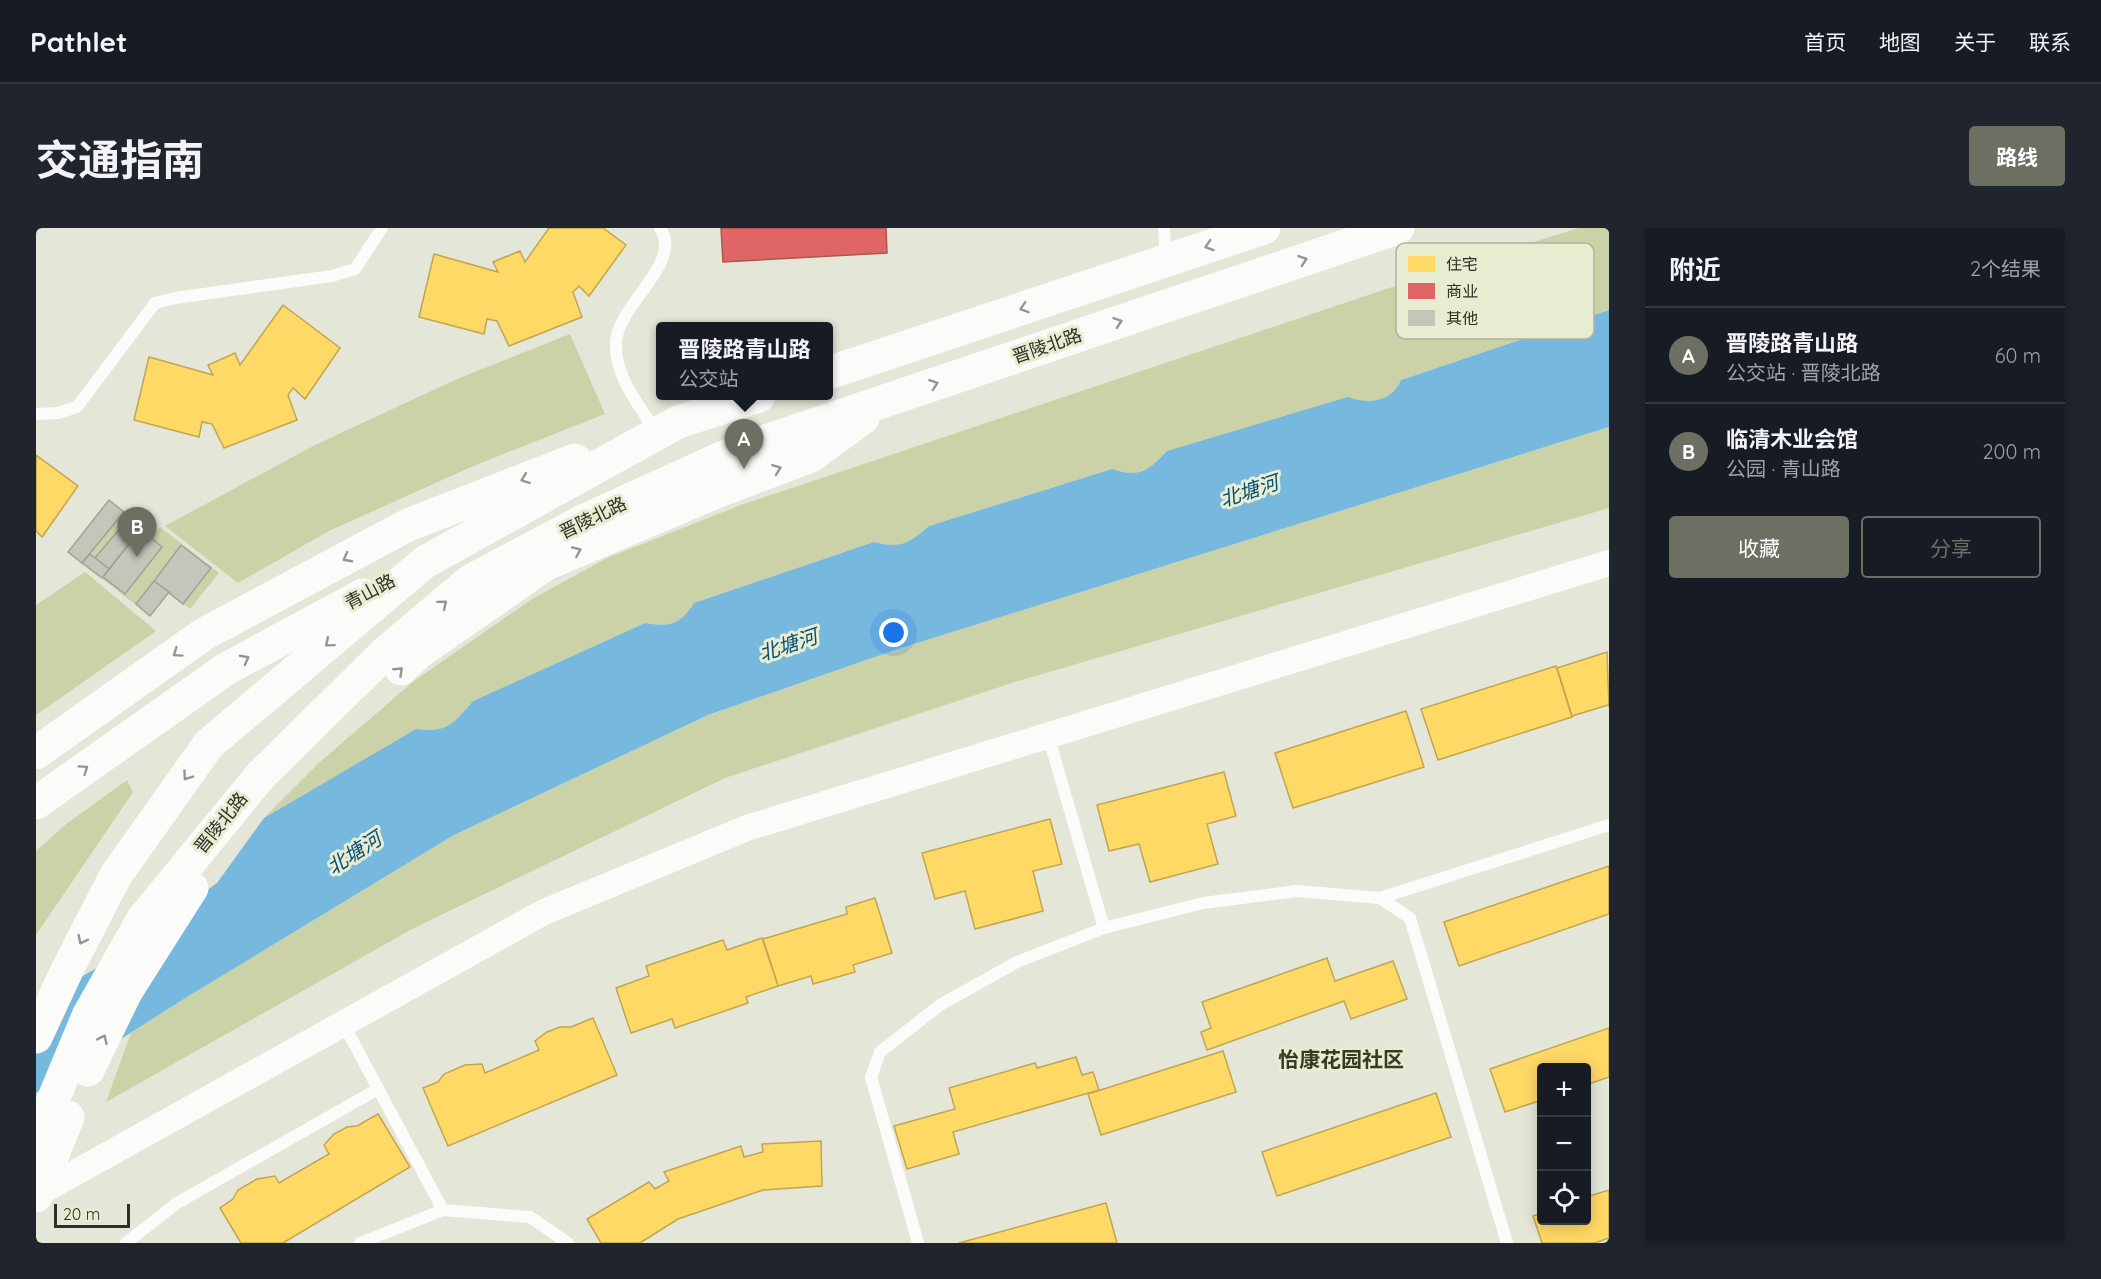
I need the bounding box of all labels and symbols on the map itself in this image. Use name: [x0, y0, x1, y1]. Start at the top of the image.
one-way arrow: [1204, 239, 1215, 252]
legend: [1396, 243, 1594, 339]
text: 住宅: [1446, 254, 1478, 274]
one-way arrow: [1297, 255, 1308, 267]
text: 商业: [1446, 281, 1478, 301]
one-way arrow: [1019, 300, 1030, 313]
text: 其他: [1446, 308, 1478, 328]
one-way arrow: [1112, 317, 1123, 330]
street label: 晋陵北路: [1009, 323, 1085, 368]
one-way arrow: [928, 379, 938, 392]
pin: A: [724, 420, 764, 469]
one-way arrow: [771, 464, 782, 476]
water label: 北塘河: [1216, 468, 1285, 512]
one-way arrow: [520, 472, 531, 484]
street label: 晋陵北路: [555, 491, 630, 544]
pin: B: [118, 508, 156, 557]
one-way arrow: [571, 546, 582, 558]
one-way arrow: [343, 551, 353, 562]
street label: 青山路: [341, 569, 399, 614]
one-way arrow: [436, 600, 447, 611]
your location: [879, 618, 908, 647]
water label: 北塘河: [755, 622, 824, 666]
one-way arrow: [325, 636, 336, 647]
one-way arrow: [173, 646, 184, 657]
one-way arrow: [238, 655, 249, 666]
one-way arrow: [392, 667, 402, 678]
one-way arrow: [77, 765, 88, 776]
one-way arrow: [183, 769, 194, 780]
street label: 晋陵北路: [189, 787, 252, 858]
water label: 北塘河: [322, 824, 389, 879]
one-way arrow: [78, 933, 89, 944]
one-way arrow: [95, 1035, 107, 1046]
district label: 怡康花园社区: [1278, 1046, 1404, 1072]
scale bar: [54, 1201, 130, 1228]

